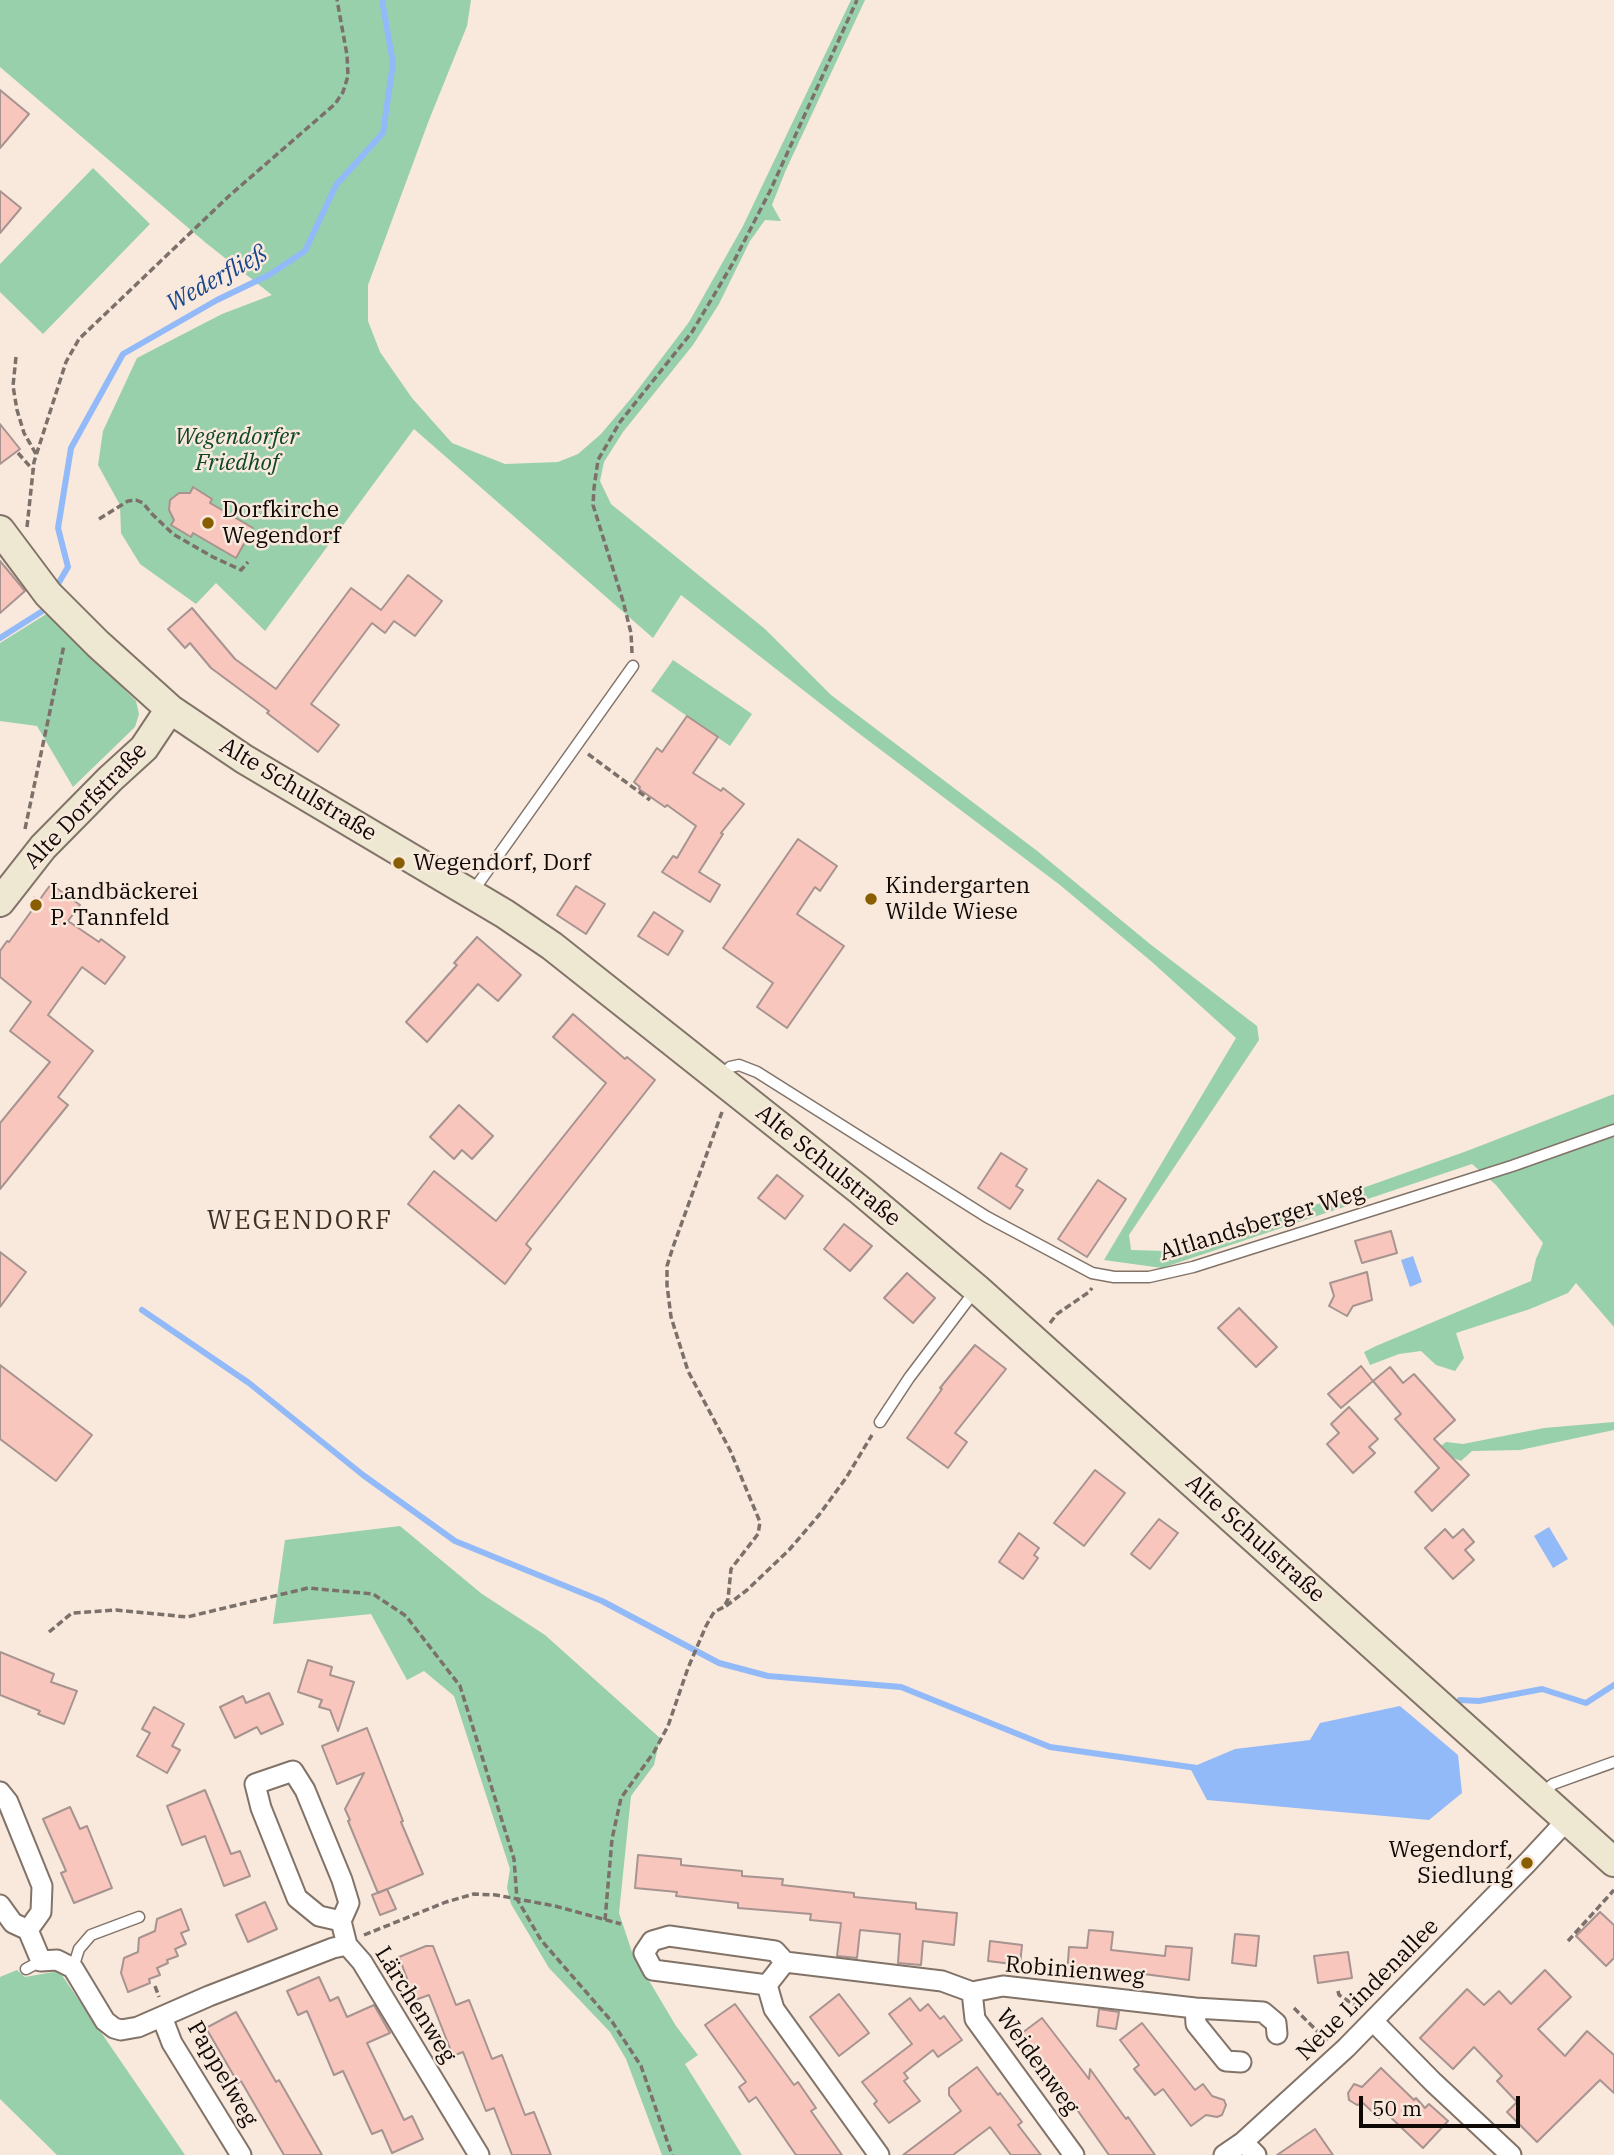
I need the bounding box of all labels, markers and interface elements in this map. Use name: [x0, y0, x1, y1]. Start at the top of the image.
water label: Wederfließ: [162, 240, 272, 318]
park label: Wegendorfer Friedhof: [175, 423, 299, 477]
place label: Dorfkirche Wegendorf: [222, 496, 340, 550]
marker: Dorfkirche Wegendorf: [200, 515, 216, 531]
street label: Alte Schulstraße: [215, 732, 381, 848]
street label: Alte Dorfstraße: [19, 737, 153, 875]
place label: Wegendorf, Dorf: [413, 849, 590, 877]
marker: Wegendorf, Dorf: [391, 855, 407, 871]
place label: Kindergarten Wilde Wiese: [885, 872, 1030, 926]
place label: Landbäckerei P. Tannfeld: [50, 878, 198, 932]
marker: Kindergarten Wilde Wiese: [863, 891, 879, 907]
marker: Landbäckerei P. Tannfeld: [28, 897, 44, 913]
street label: Alte Schulstraße: [750, 1099, 906, 1233]
street label: Altlandsberger Weg: [1156, 1179, 1368, 1267]
district label: WEGENDORF: [208, 1205, 392, 1237]
street label: Alte Schulstraße: [1180, 1469, 1330, 1609]
place label: Wegendorf, Siedlung: [1389, 1836, 1513, 1890]
marker: Wegendorf, Siedlung: [1519, 1855, 1535, 1871]
street label: Neue Lindenallee: [1291, 1913, 1445, 2067]
street label: Lärchenweg: [368, 1942, 462, 2068]
street label: Robinienweg: [1004, 1951, 1146, 1991]
street label: Weidenweg: [989, 2004, 1085, 2120]
street label: Pappelweg: [181, 2017, 263, 2131]
scale bar: [1362, 2082, 1523, 2126]
text: 50 m: [1372, 2094, 1422, 2122]

